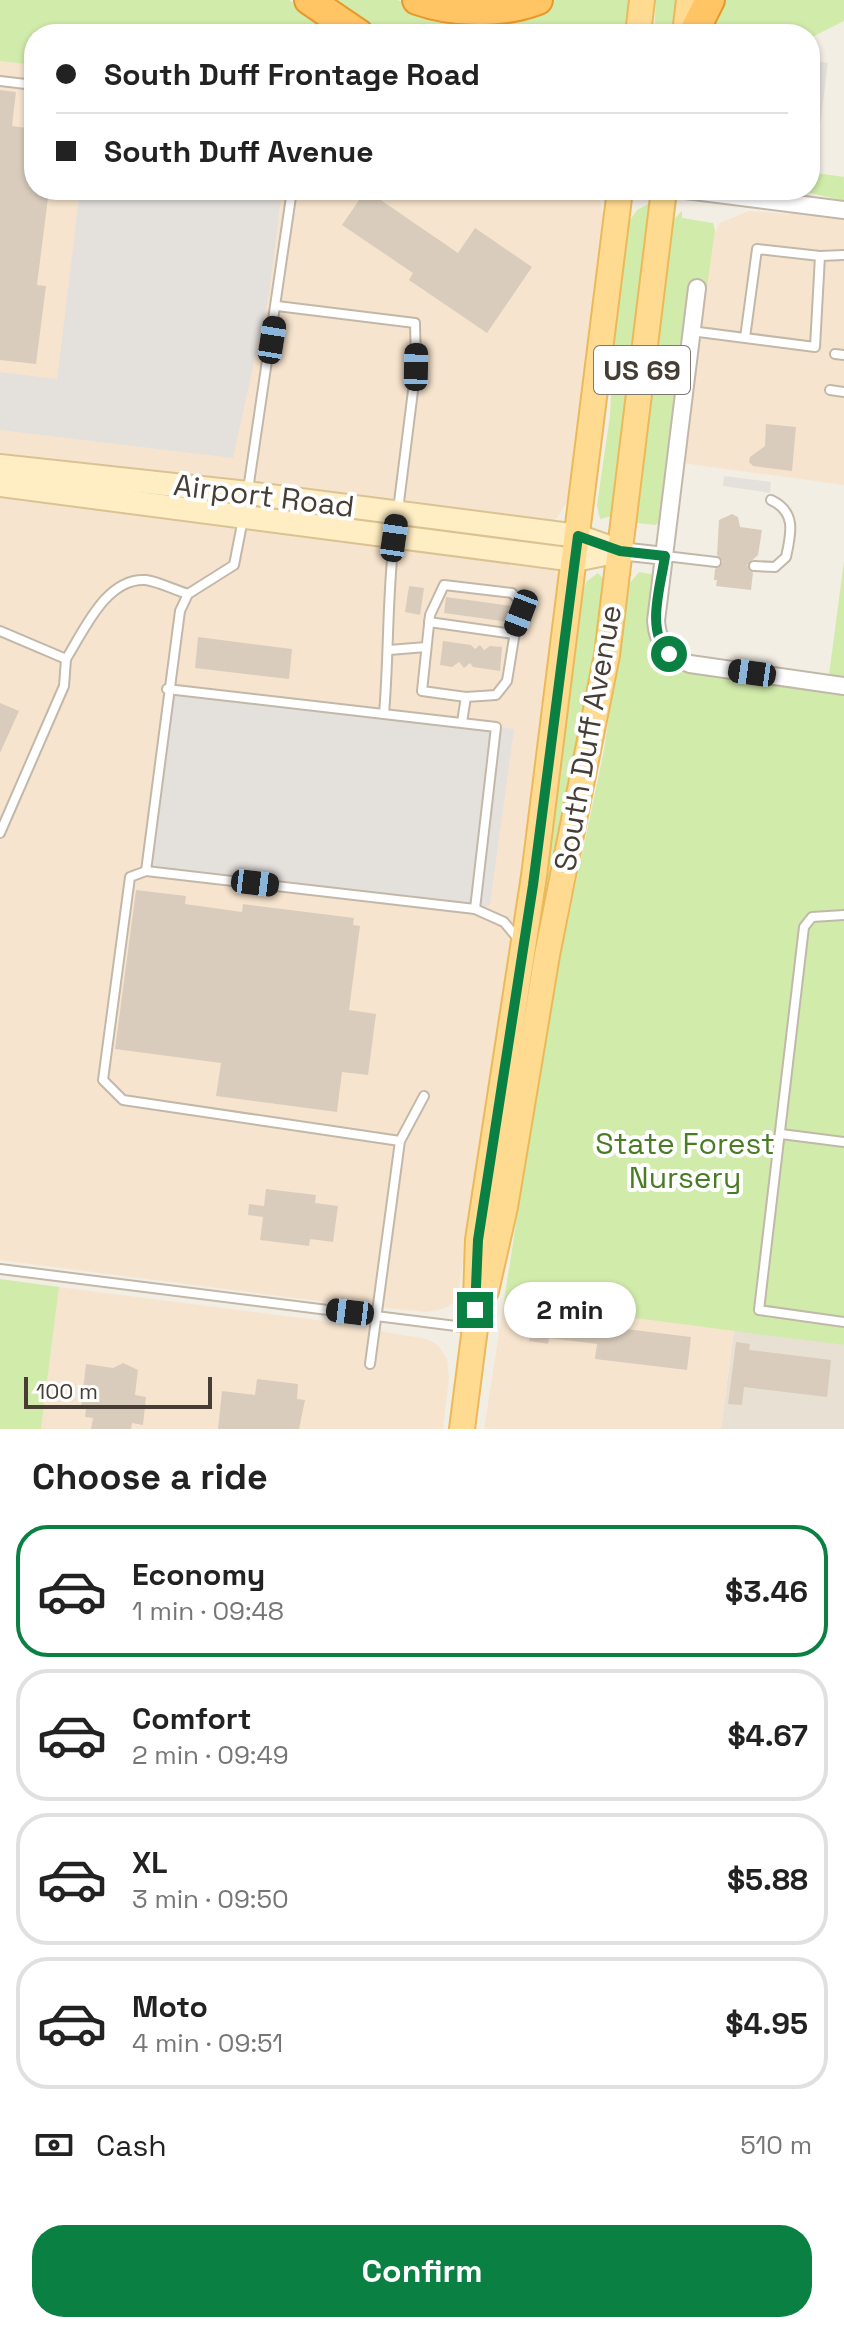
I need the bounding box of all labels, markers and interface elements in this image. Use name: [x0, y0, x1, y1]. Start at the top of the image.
text: South Duff Frontage Road: [104, 55, 480, 94]
text: South Duff Avenue: [104, 132, 373, 171]
car: [256, 314, 288, 366]
car: [404, 343, 428, 391]
road number: US 69: [594, 346, 690, 394]
street label: Airport Road: [171, 465, 357, 526]
car: [379, 513, 409, 563]
car: [501, 586, 541, 640]
street label: South Duff Avenue: [545, 602, 630, 874]
route start: [651, 636, 687, 672]
car: [727, 658, 777, 688]
car: [230, 868, 280, 898]
park label: State Forest Nursery: [595, 1124, 775, 1197]
callout: 2 min: [503, 1282, 635, 1338]
route end: [457, 1292, 493, 1328]
text: 2 min: [536, 1293, 604, 1327]
car: [325, 1297, 375, 1327]
scale bar: [24, 1373, 212, 1409]
text: 100 m: [36, 1377, 98, 1405]
text: Choose a ride: [32, 1454, 268, 1500]
icon: car: [36, 1555, 108, 1627]
text: Economy: [132, 1555, 265, 1594]
text: $3.46: [725, 1572, 808, 1611]
text: 1 min · 09:48: [132, 1594, 284, 1628]
icon: car: [36, 1699, 108, 1771]
text: Comfort: [132, 1699, 251, 1738]
text: $4.67: [727, 1716, 808, 1755]
text: 2 min · 09:49: [132, 1738, 289, 1772]
icon: car: [36, 1843, 108, 1915]
text: XL: [132, 1843, 168, 1882]
text: $5.88: [727, 1860, 808, 1899]
text: 3 min · 09:50: [132, 1882, 289, 1916]
icon: car: [36, 1987, 108, 2059]
text: Moto: [132, 1987, 208, 2026]
text: $4.95: [725, 2004, 808, 2043]
text: 4 min · 09:51: [132, 2026, 283, 2060]
icon: cash: [32, 2123, 76, 2167]
text: Cash: [96, 2126, 167, 2165]
text: 510 m: [740, 2128, 812, 2162]
button: Confirm: [32, 2225, 812, 2317]

